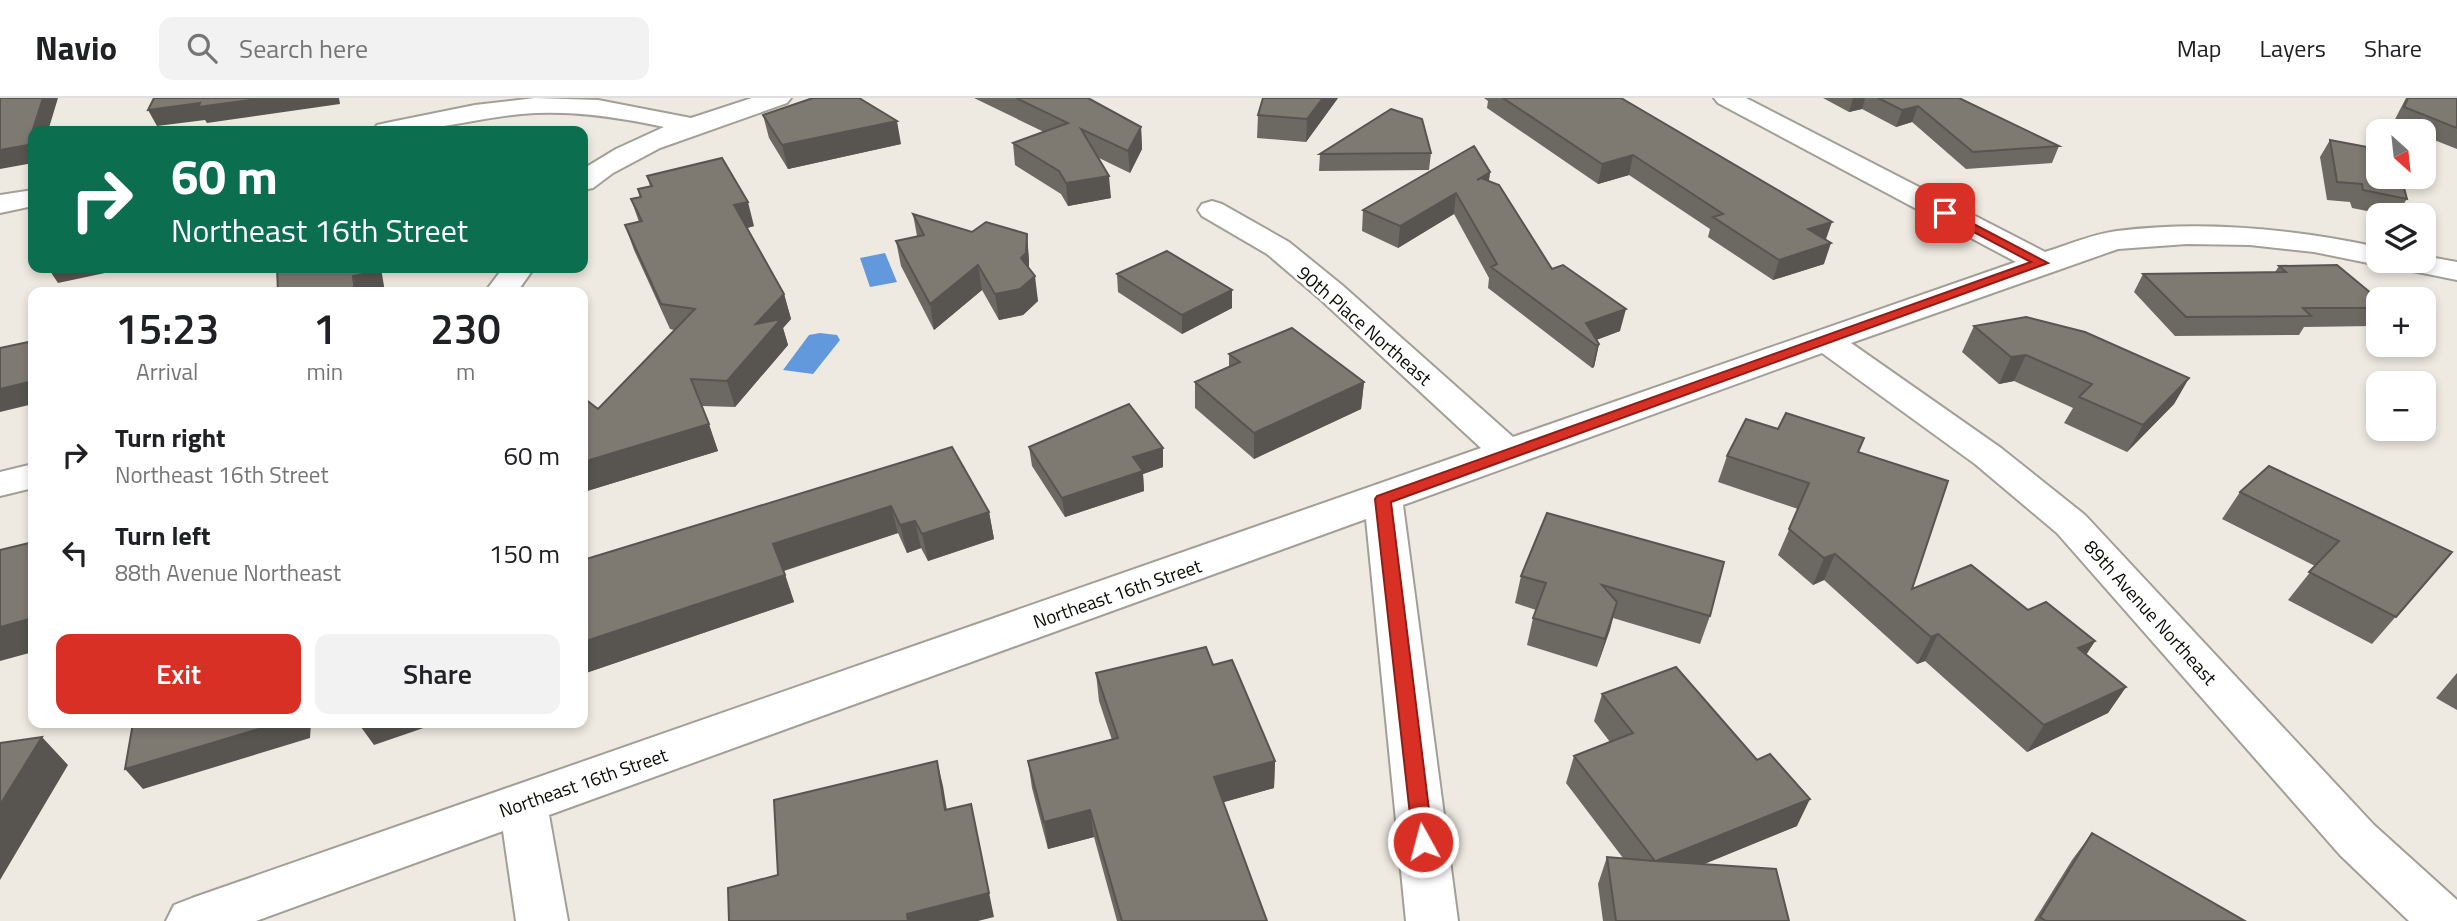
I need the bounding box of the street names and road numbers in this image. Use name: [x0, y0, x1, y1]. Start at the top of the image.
street label: 90th Place Northeast: [1291, 258, 1439, 392]
street label: 89th Avenue Northeast: [2078, 533, 2224, 691]
street label: Northeast 16th Street: [1029, 550, 1205, 635]
street label: Northeast 16th Street: [495, 739, 671, 824]

